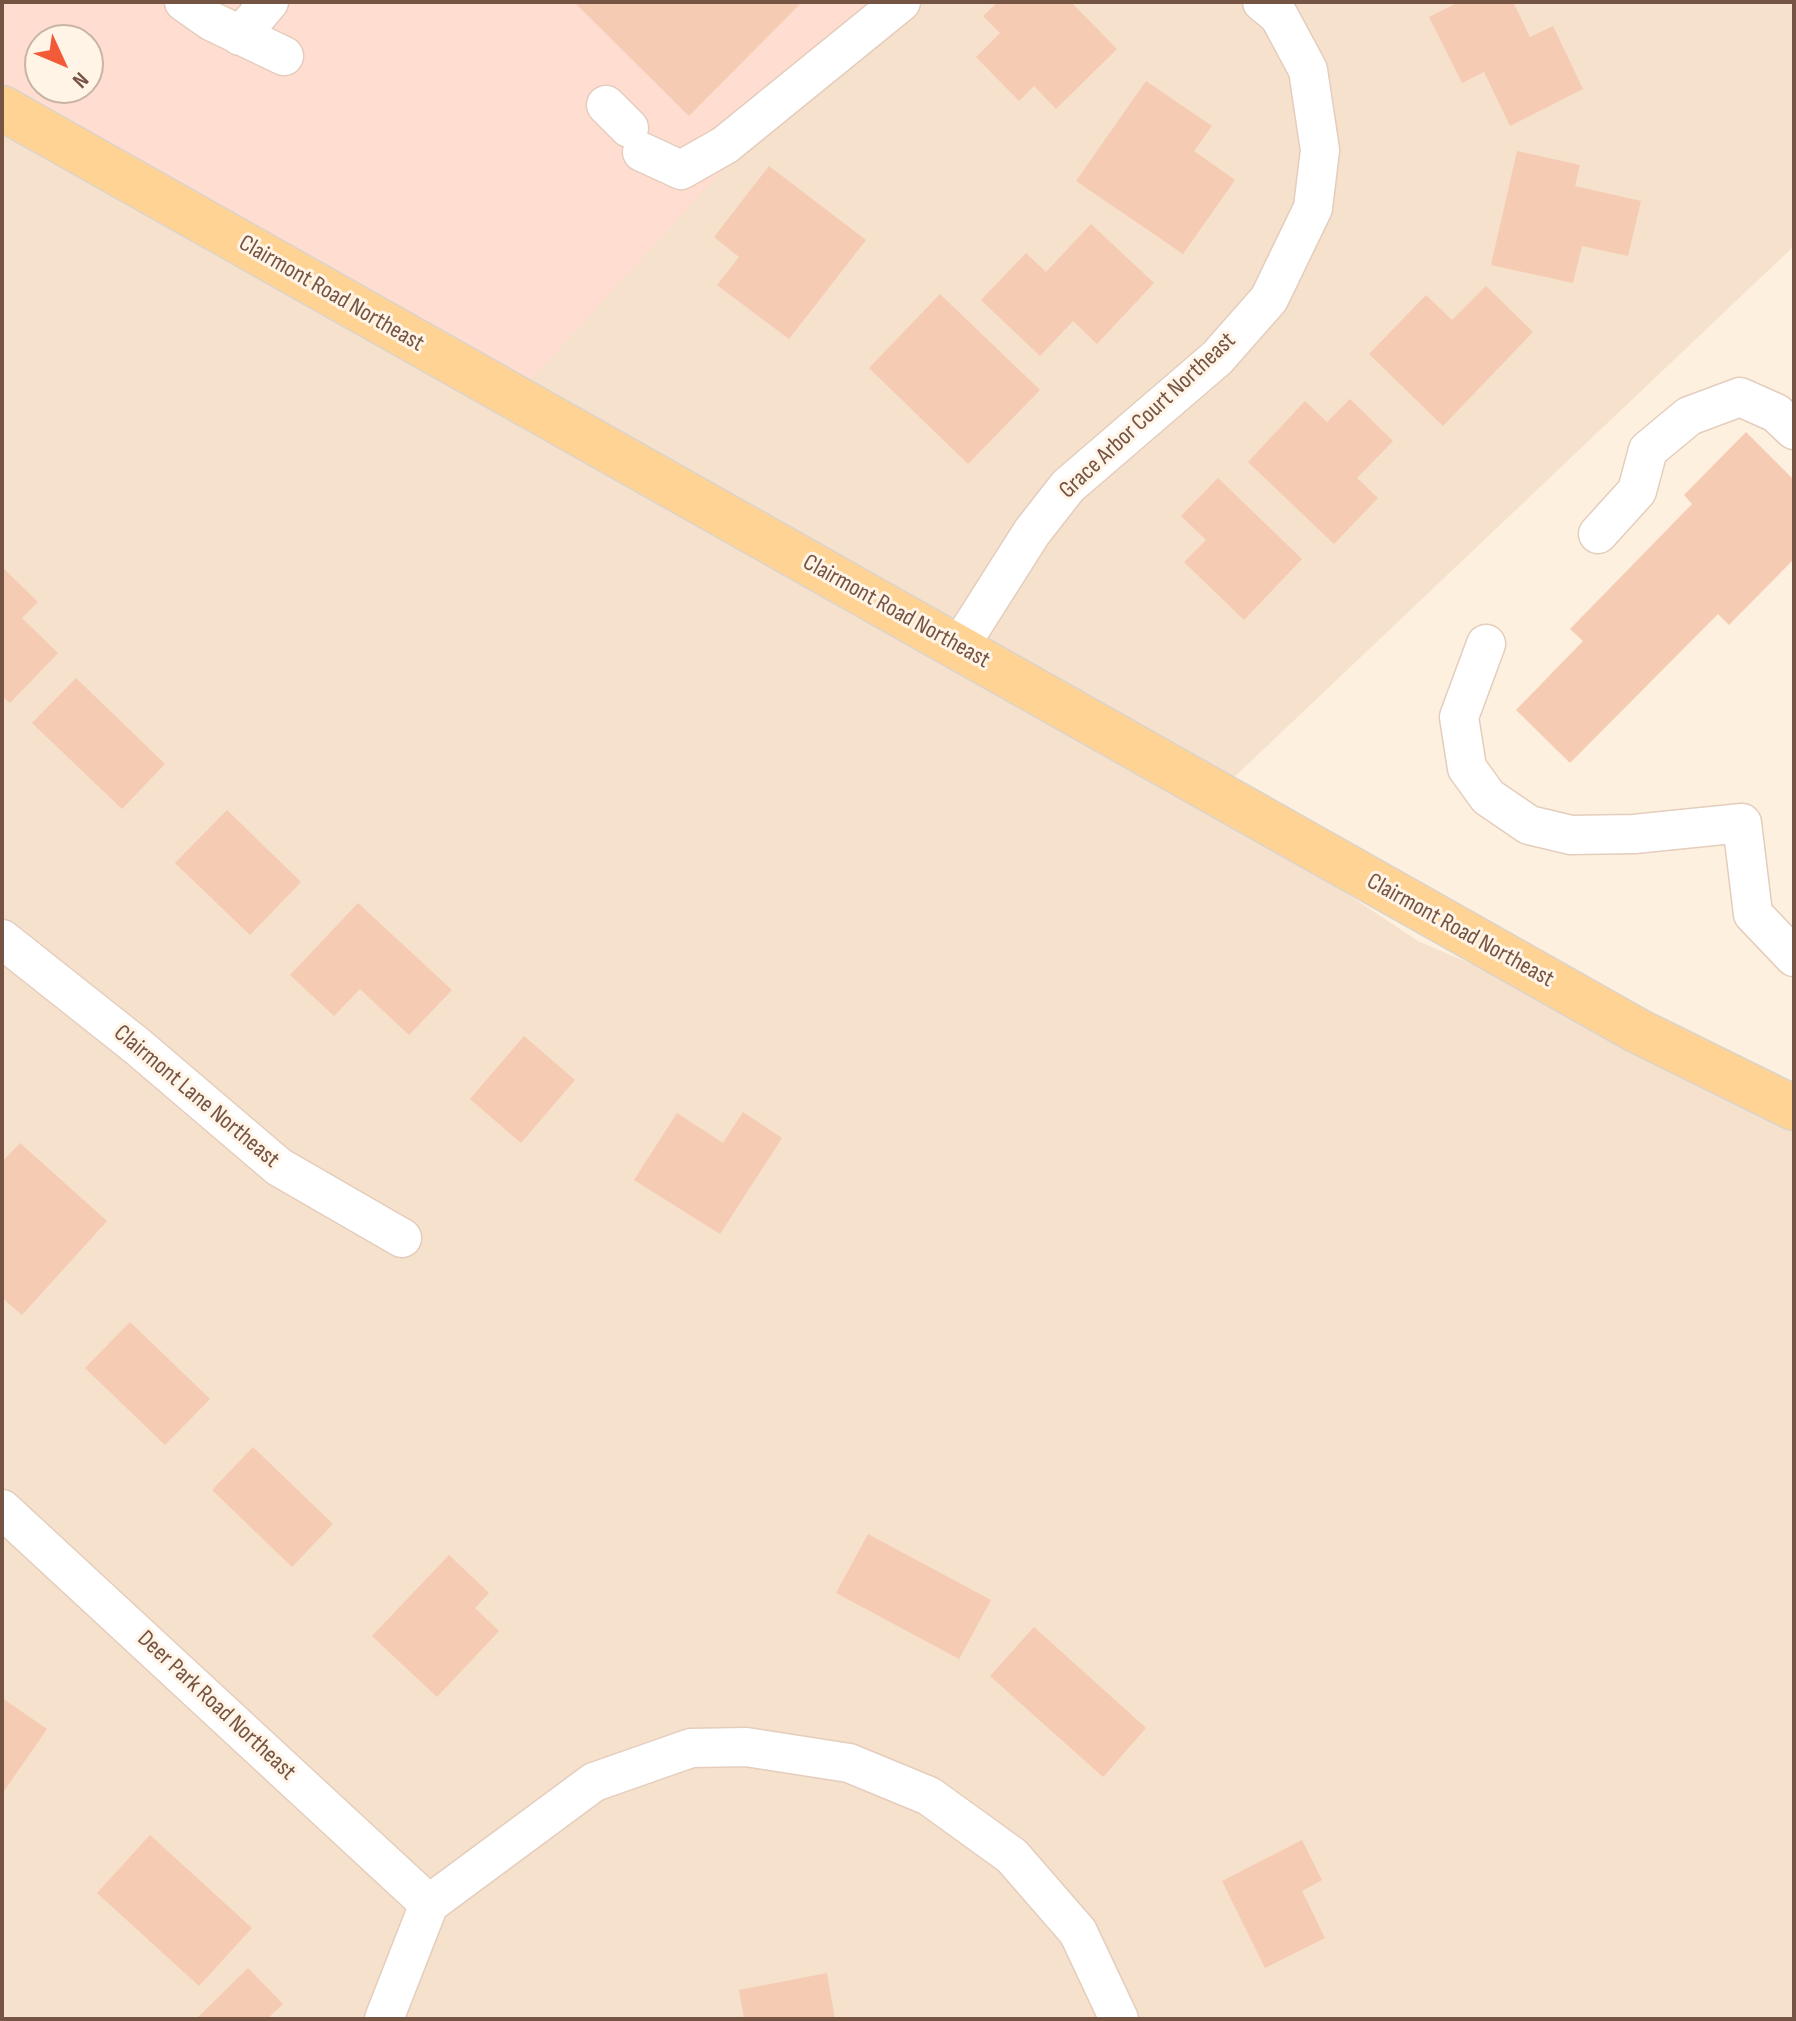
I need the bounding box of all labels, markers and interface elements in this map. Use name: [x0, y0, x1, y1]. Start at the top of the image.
north arrow: [24, 24, 104, 104]
text: N: [66, 66, 94, 93]
street label: Clairmont Road Northeast: [233, 229, 429, 359]
street label: Grace Arbor Court Northeast: [1054, 327, 1242, 505]
street label: Clairmont Road Northeast: [798, 549, 994, 675]
street label: Clairmont Road Northeast: [1362, 868, 1558, 994]
street label: Clairmont Lane Northeast: [107, 1019, 285, 1175]
street label: Deer Park Road Northeast: [131, 1625, 301, 1787]

